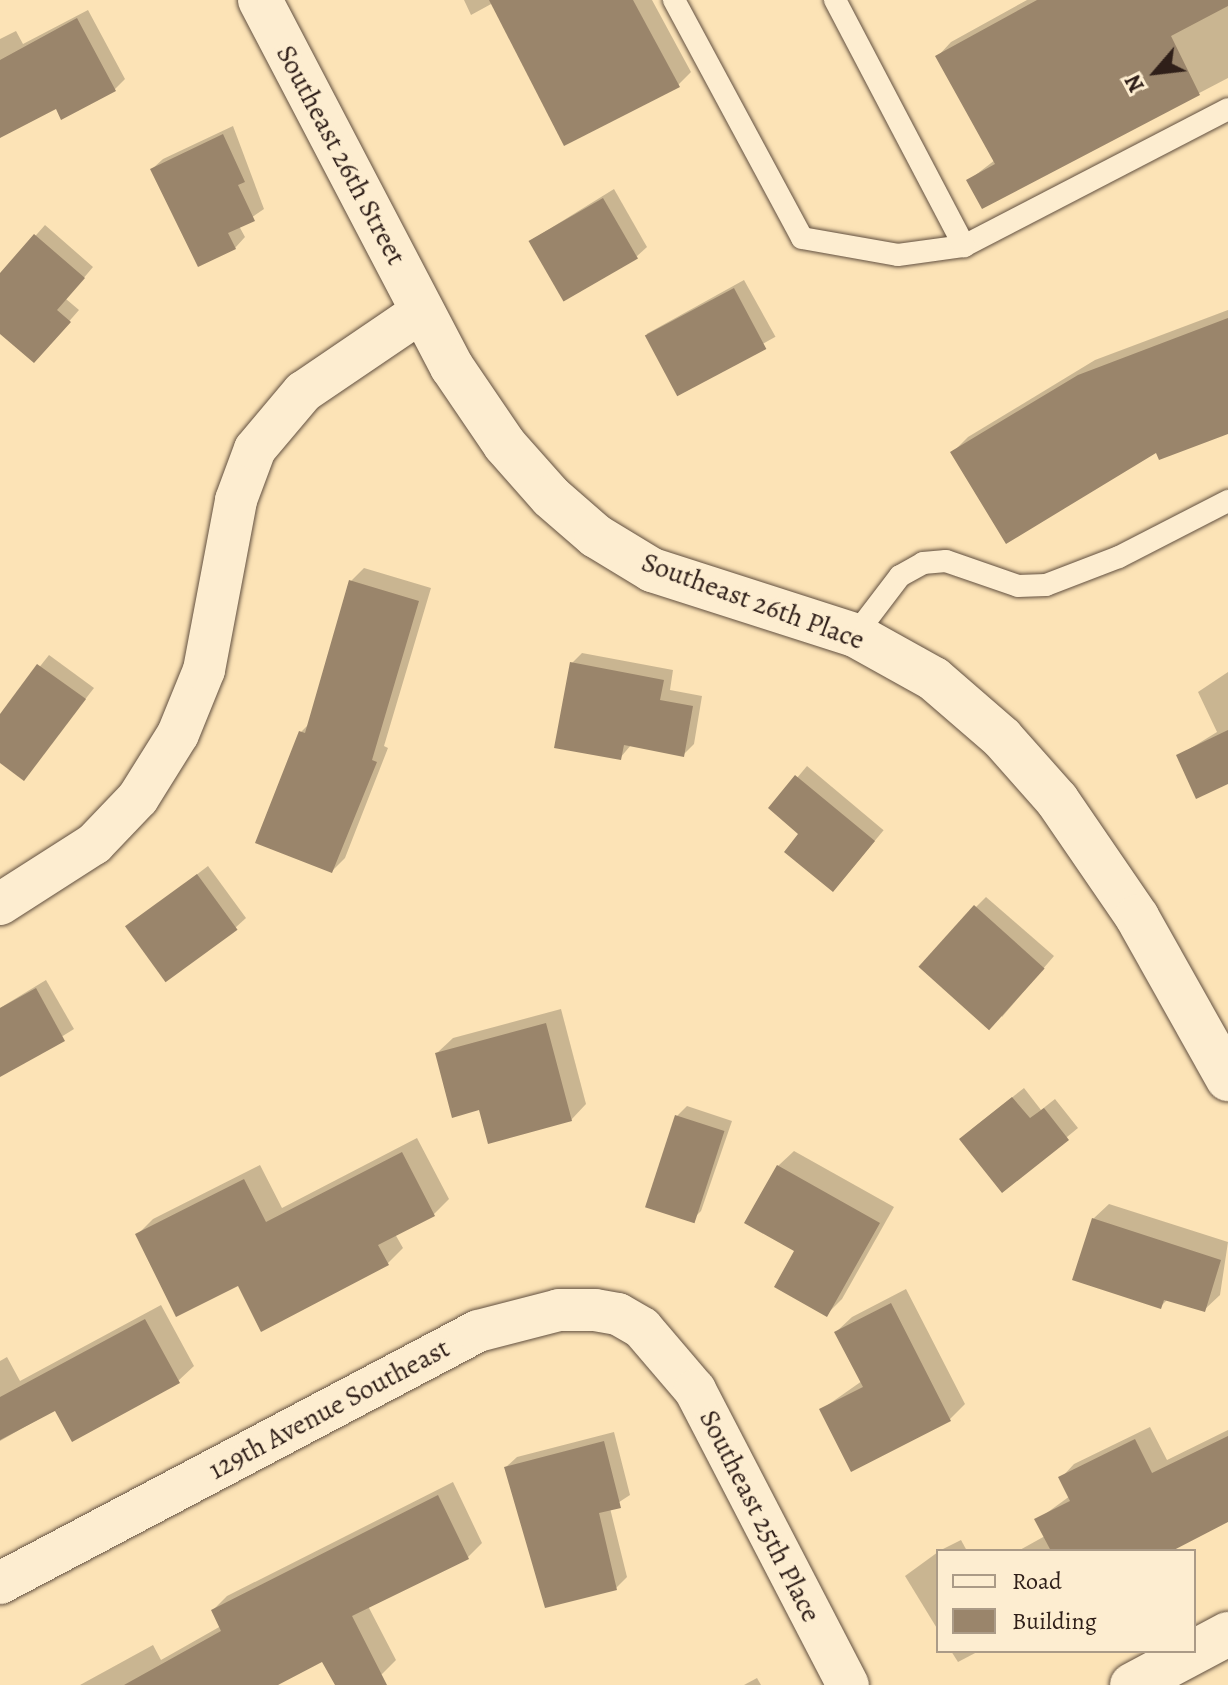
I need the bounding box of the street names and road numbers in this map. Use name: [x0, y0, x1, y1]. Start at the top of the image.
street label: Southeast 26th Street: [269, 39, 413, 271]
street label: Southeast 26th Place: [637, 545, 869, 657]
street label: 129th Avenue Southeast: [203, 1331, 455, 1487]
street label: Southeast 25th Place: [692, 1404, 828, 1628]

